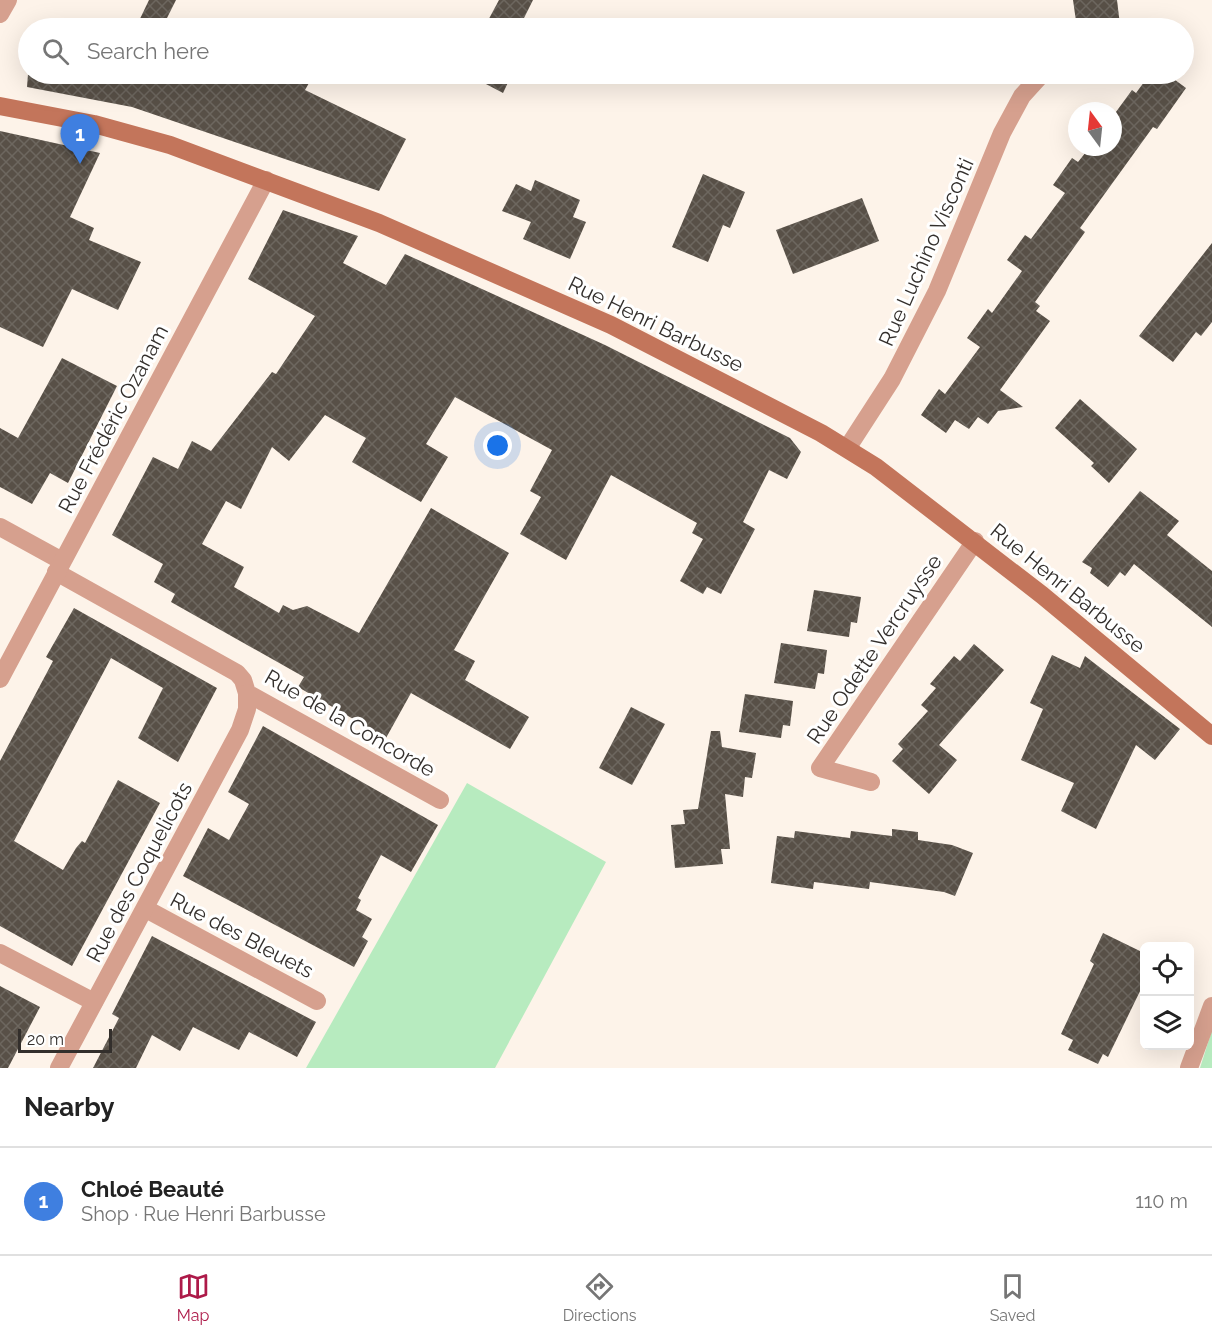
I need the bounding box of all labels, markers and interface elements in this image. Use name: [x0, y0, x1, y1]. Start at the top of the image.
search box: [18, 18, 1194, 84]
icon: search: [39, 35, 72, 68]
text: Search here: [87, 38, 209, 64]
north arrow: [1068, 102, 1122, 156]
pin: 1: [60, 114, 100, 164]
street label: Rue Luchino Visconti: [873, 154, 979, 350]
street label: Rue Henri Barbusse: [564, 271, 748, 377]
street label: Rue Frédéric Ozanam: [53, 321, 173, 517]
your location: [483, 431, 512, 460]
street label: Rue Henri Barbusse: [986, 518, 1150, 658]
street label: Rue Odette Vercruysse: [801, 550, 947, 748]
street label: Rue de la Concorde: [260, 664, 440, 782]
street label: Rue des Coquelicots: [81, 778, 197, 966]
street label: Rue des Bleuets: [166, 887, 318, 983]
map controls: [1140, 942, 1194, 1050]
button: locate: [1140, 942, 1194, 996]
button: layers: [1140, 996, 1194, 1050]
scale bar: [18, 1026, 112, 1054]
text: 20 m: [27, 1030, 64, 1049]
text: Nearby: [24, 1092, 114, 1122]
text: Chloé Beauté: [81, 1176, 224, 1202]
text: 1: [39, 1189, 48, 1213]
text: 110 m: [1135, 1189, 1188, 1213]
text: Shop · Rue Henri Barbusse: [81, 1202, 326, 1226]
tab: Map: [177, 1270, 210, 1325]
tab: Directions: [563, 1270, 637, 1325]
tab: Saved: [990, 1270, 1035, 1325]

